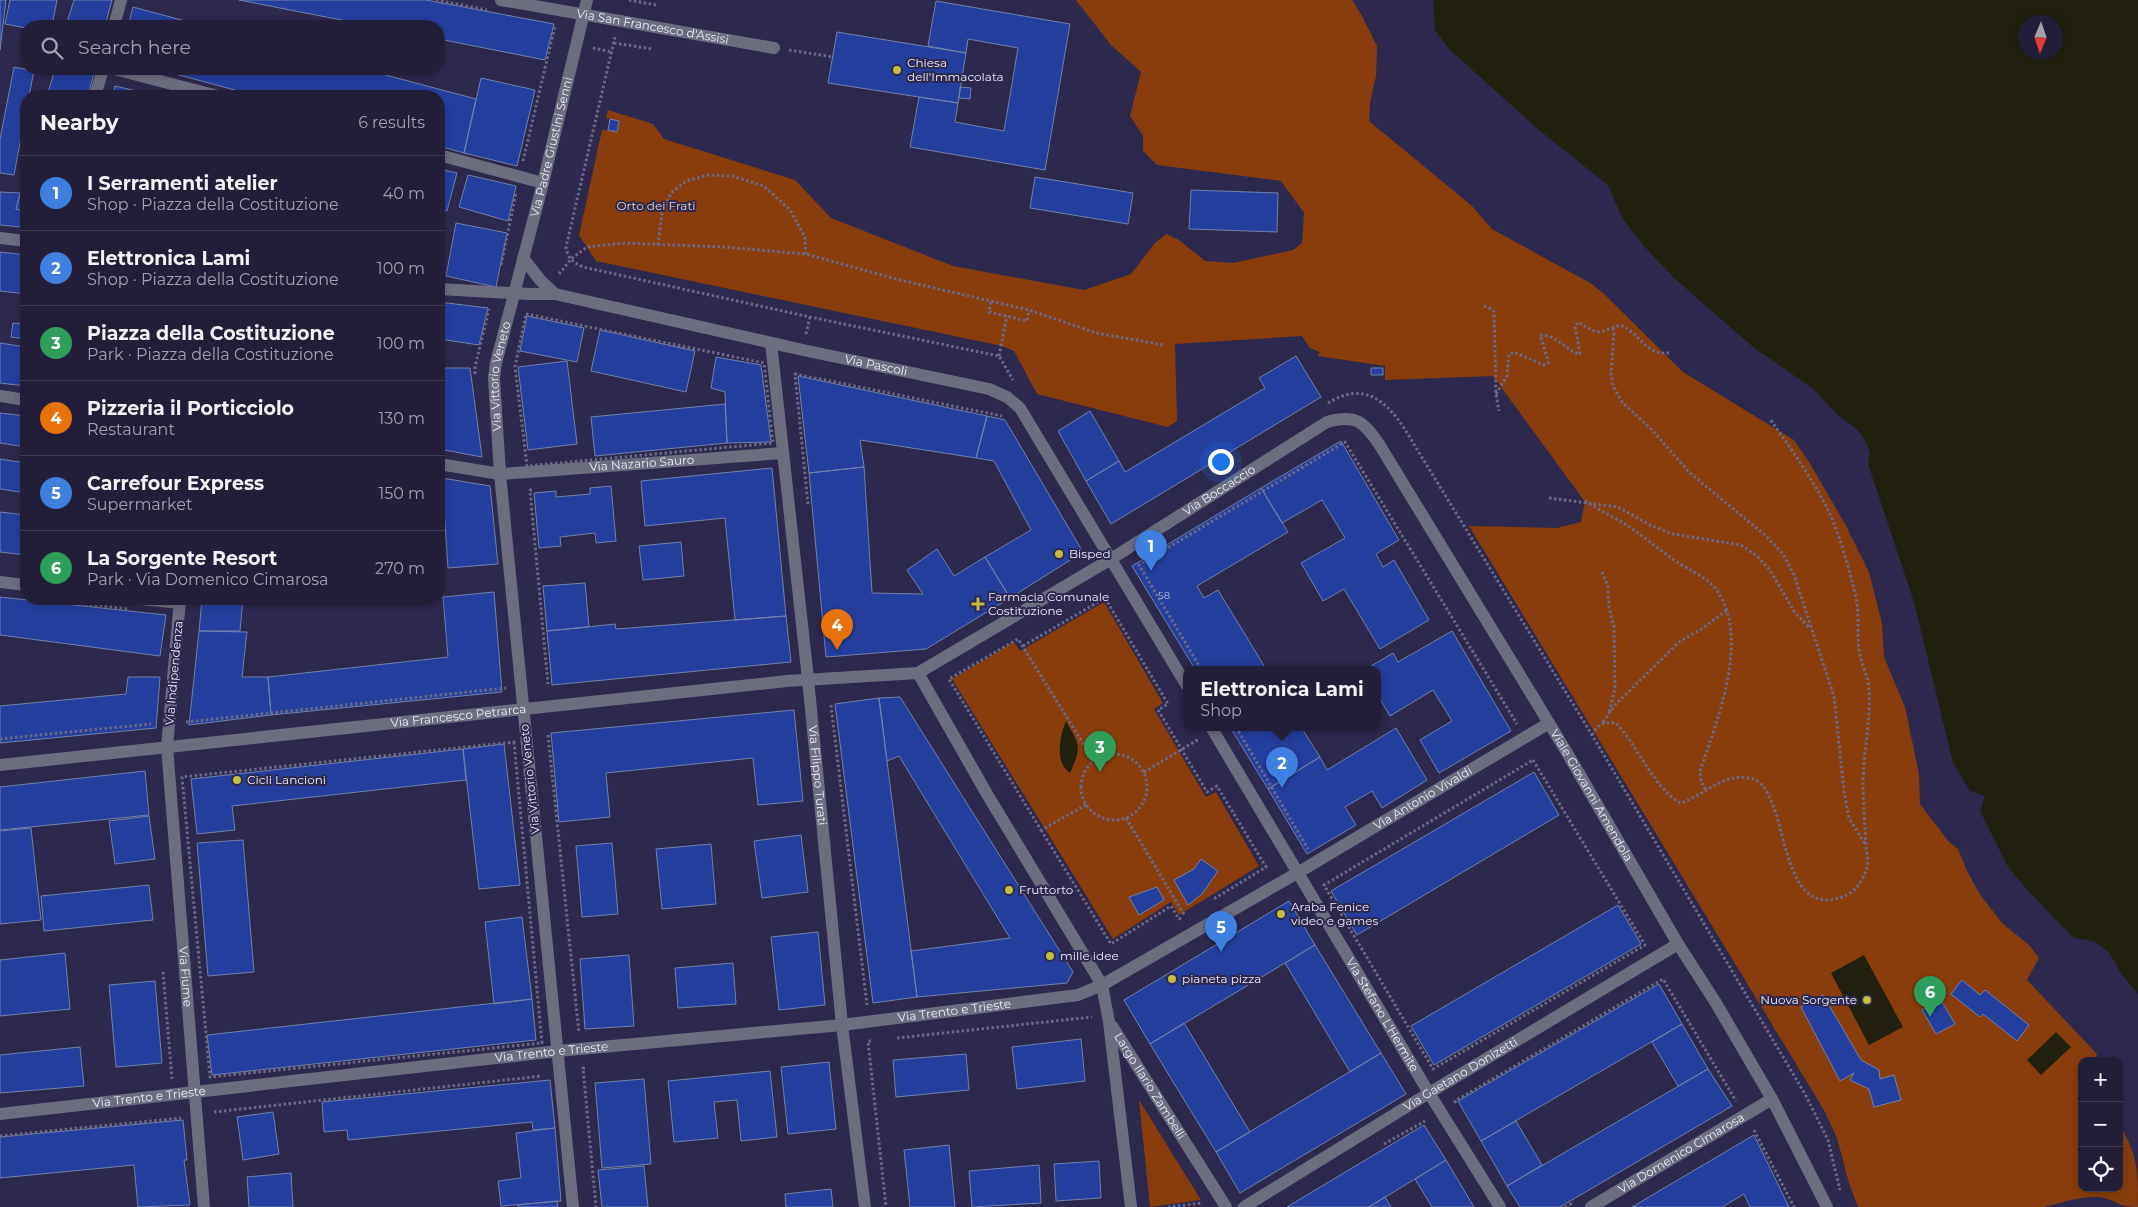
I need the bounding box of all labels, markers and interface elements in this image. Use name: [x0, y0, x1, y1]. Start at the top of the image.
street label: Via San Francesco d'Assisi: [576, 5, 730, 47]
north arrow: [2018, 15, 2063, 60]
search box: [20, 20, 445, 75]
icon: search: [38, 34, 66, 62]
text: Search here: [78, 36, 191, 59]
place label: Chiesa dell'Immacolata: [907, 55, 1004, 84]
marker: Chiesa dell'Immacolata: [891, 64, 903, 76]
street label: Via Padre Giustini Senni: [526, 75, 575, 218]
text: Nearby: [40, 110, 119, 135]
text: 6 results: [358, 113, 425, 132]
text: I Serramenti atelier: [87, 172, 278, 195]
text: 1: [53, 184, 59, 203]
text: 40 m: [383, 184, 425, 203]
text: Shop · Piazza della Costituzione: [87, 195, 339, 214]
park label: Orto dei Frati: [616, 198, 696, 213]
text: Elettronica Lami: [87, 247, 250, 270]
text: 2: [51, 259, 61, 278]
text: 100 m: [377, 259, 425, 278]
text: Shop · Piazza della Costituzione: [87, 270, 339, 289]
street label: Via Vittorio Veneto: [486, 320, 514, 432]
text: Piazza della Costituzione: [87, 322, 335, 345]
text: 3: [51, 334, 61, 353]
text: 100 m: [377, 334, 425, 353]
text: Park · Piazza della Costituzione: [87, 345, 334, 364]
street label: Via Pascoli: [843, 351, 909, 379]
text: Pizzeria il Porticciolo: [87, 397, 294, 420]
text: 4: [50, 409, 62, 428]
text: 130 m: [378, 409, 425, 428]
text: Restaurant: [87, 420, 175, 439]
your location: [1208, 449, 1234, 475]
street label: Via Nazario Sauro: [589, 452, 695, 474]
street label: Via Boccaccio: [1180, 461, 1258, 518]
text: Carrefour Express: [87, 472, 264, 495]
text: 5: [51, 484, 61, 503]
text: 150 m: [378, 484, 425, 503]
text: Supermarket: [87, 495, 193, 514]
pin: 1: [1135, 530, 1167, 571]
place label: Bisped: [1069, 546, 1111, 561]
text: La Sorgente Resort: [87, 547, 277, 570]
marker: Bisped: [1053, 548, 1065, 560]
text: 6: [51, 559, 61, 578]
text: 270 m: [375, 559, 425, 578]
text: Park · Via Domenico Cimarosa: [87, 570, 328, 589]
place label: Farmacia Comunale Costituzione: [988, 589, 1109, 618]
house number: 58: [1158, 589, 1170, 602]
marker: Farmacia Comunale Costituzione: [972, 598, 984, 610]
pin: 4: [821, 609, 853, 650]
street label: Via Indipendenza: [161, 620, 186, 726]
popup: [1183, 666, 1381, 731]
text: Elettronica Lami: [1200, 678, 1364, 701]
street label: Via Francesco Petrarca: [390, 701, 527, 730]
text: Shop: [1200, 701, 1242, 720]
street label: Via Vittorio Veneto: [516, 723, 543, 835]
street label: Via Filippo Turati: [806, 725, 830, 826]
street label: Viale Giovanni Amendola: [1547, 726, 1636, 864]
pin: 3: [1084, 731, 1116, 772]
pin: 2: [1266, 747, 1298, 788]
street label: Via Antonio Vivaldi: [1371, 763, 1475, 833]
place label: Cicli Lancioni: [247, 772, 326, 787]
marker: Cicli Lancioni: [231, 774, 243, 786]
place label: Fruttorto: [1019, 882, 1073, 897]
marker: Fruttorto: [1003, 884, 1015, 896]
place label: Araba Fenice video e games: [1291, 899, 1378, 928]
marker: Araba Fenice video e games: [1275, 908, 1287, 920]
pin: 5: [1205, 911, 1237, 952]
street label: Via Fiume: [176, 946, 196, 1007]
place label: mille idee: [1060, 948, 1119, 963]
marker: mille idee: [1044, 950, 1056, 962]
street label: Via Stefano L'Hermite: [1343, 955, 1423, 1074]
place label: pianeta pizza: [1182, 971, 1261, 986]
marker: pianeta pizza: [1166, 973, 1178, 985]
pin: 6: [1914, 976, 1946, 1017]
place label: Nuova Sorgente: [1760, 992, 1857, 1007]
marker: Nuova Sorgente: [1861, 994, 1873, 1006]
street label: Via Trento e Trieste: [897, 996, 1012, 1025]
street label: Largo Ilario Zambelli: [1111, 1030, 1189, 1142]
street label: Via Gaetano Donizetti: [1400, 1034, 1520, 1114]
street label: Via Trento e Trieste: [494, 1038, 609, 1065]
map controls: [2078, 1057, 2123, 1192]
button: +: [2078, 1057, 2123, 1102]
street label: Via Trento e Trieste: [92, 1083, 206, 1111]
button: −: [2078, 1102, 2123, 1147]
street label: Via Domenico Cimarosa: [1615, 1109, 1747, 1196]
button: locate: [2078, 1147, 2123, 1192]

